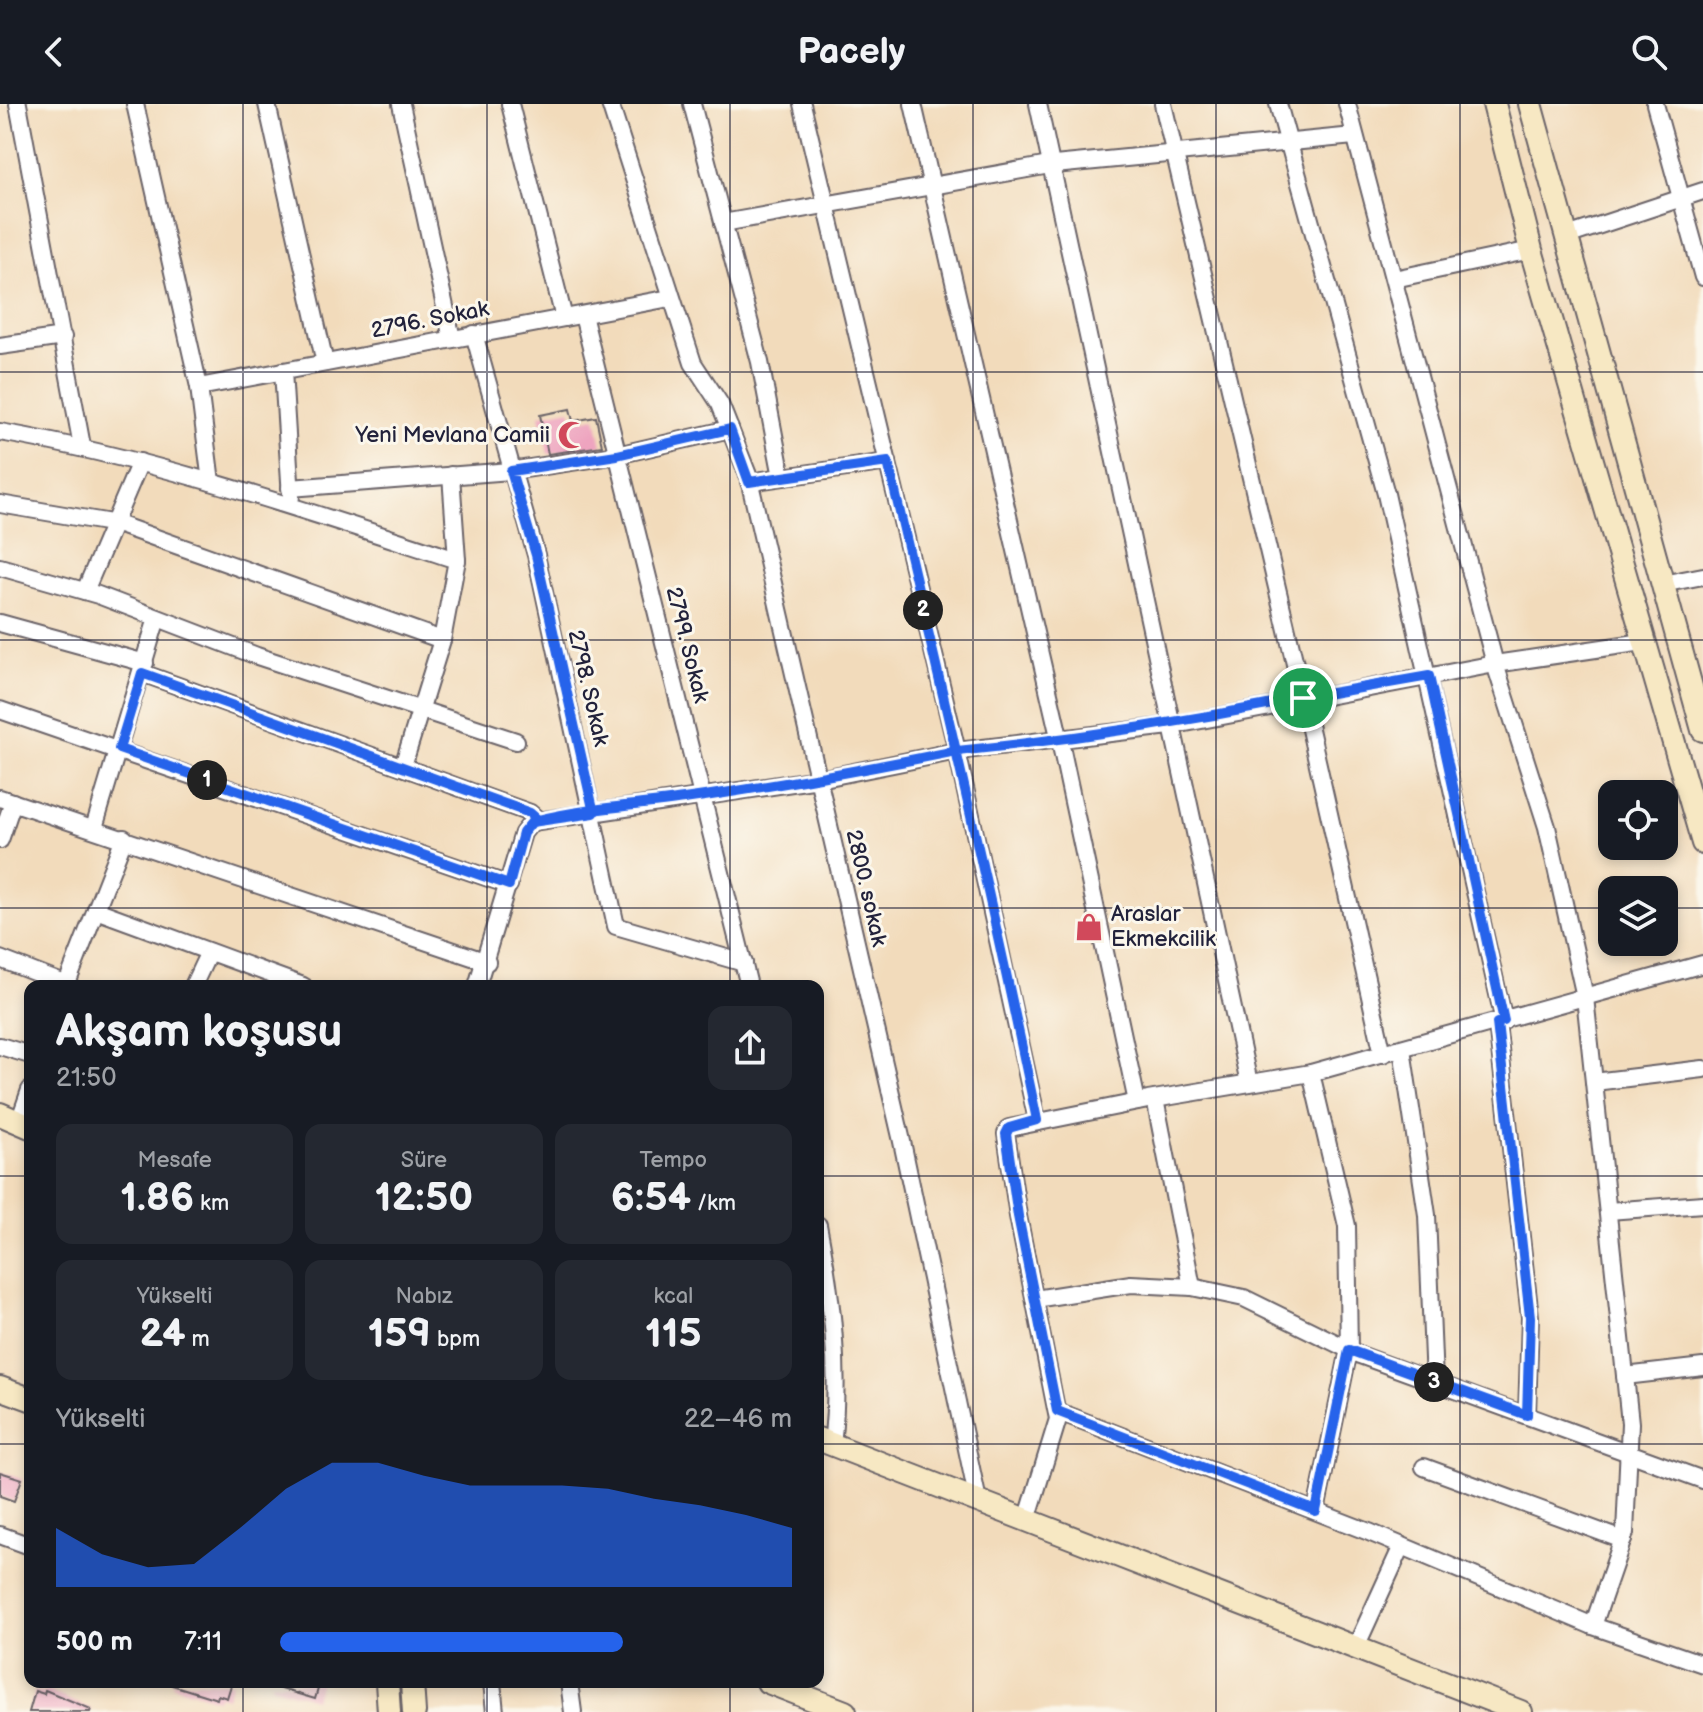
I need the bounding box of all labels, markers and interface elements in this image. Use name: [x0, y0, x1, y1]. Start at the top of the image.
icon: back: [32, 30, 76, 74]
icon: search: [1627, 30, 1671, 74]
text: Pacely: [798, 31, 905, 74]
street label: 2796. Sokak: [369, 295, 491, 345]
mosque icon: Yeni Mevlana Camii: [557, 420, 587, 450]
place label: Yeni Mevlana Camii: [354, 422, 550, 449]
street label: 2799. Sokak: [660, 584, 714, 706]
pin: 2: [903, 590, 943, 630]
text: 2: [916, 596, 930, 623]
street label: 2798. Sokak: [562, 627, 615, 749]
pin: [1269, 664, 1337, 732]
icon: arrive: [1281, 676, 1325, 720]
pin: 1: [187, 760, 227, 800]
text: 1: [202, 766, 212, 793]
map controls: [1598, 780, 1678, 956]
button: locate: [1598, 780, 1678, 860]
street label: 2800. sokak: [839, 827, 893, 949]
button: layers: [1598, 876, 1678, 956]
place label: Araslar Ekmekcilik: [1111, 901, 1216, 953]
shop icon: Araslar Ekmekcilik: [1074, 912, 1104, 942]
text: Akşam koşusu: [56, 1006, 342, 1059]
button: share: [708, 1006, 792, 1090]
text: 21:50: [56, 1063, 116, 1094]
text: Mesafe: [137, 1147, 212, 1174]
text: Süre: [401, 1147, 447, 1174]
text: Tempo: [640, 1147, 707, 1174]
text: 1.86: [120, 1174, 194, 1222]
text: 12:50: [375, 1174, 473, 1222]
text: 6:54: [611, 1174, 691, 1222]
text: km: [194, 1190, 229, 1217]
text: /km: [691, 1190, 736, 1217]
text: Yükselti: [137, 1283, 213, 1310]
text: Nabız: [395, 1283, 453, 1310]
text: kcal: [654, 1283, 693, 1310]
text: 24: [140, 1310, 186, 1358]
text: 159: [368, 1310, 431, 1358]
text: 115: [645, 1310, 702, 1358]
text: m: [186, 1326, 210, 1353]
text: bpm: [431, 1326, 480, 1353]
pin: 3: [1414, 1362, 1454, 1402]
text: 3: [1428, 1368, 1440, 1395]
text: Yükselti: [56, 1404, 146, 1435]
text: 22–46 m: [684, 1404, 792, 1435]
text: 500 m: [56, 1627, 133, 1658]
text: 7:11: [184, 1627, 222, 1658]

